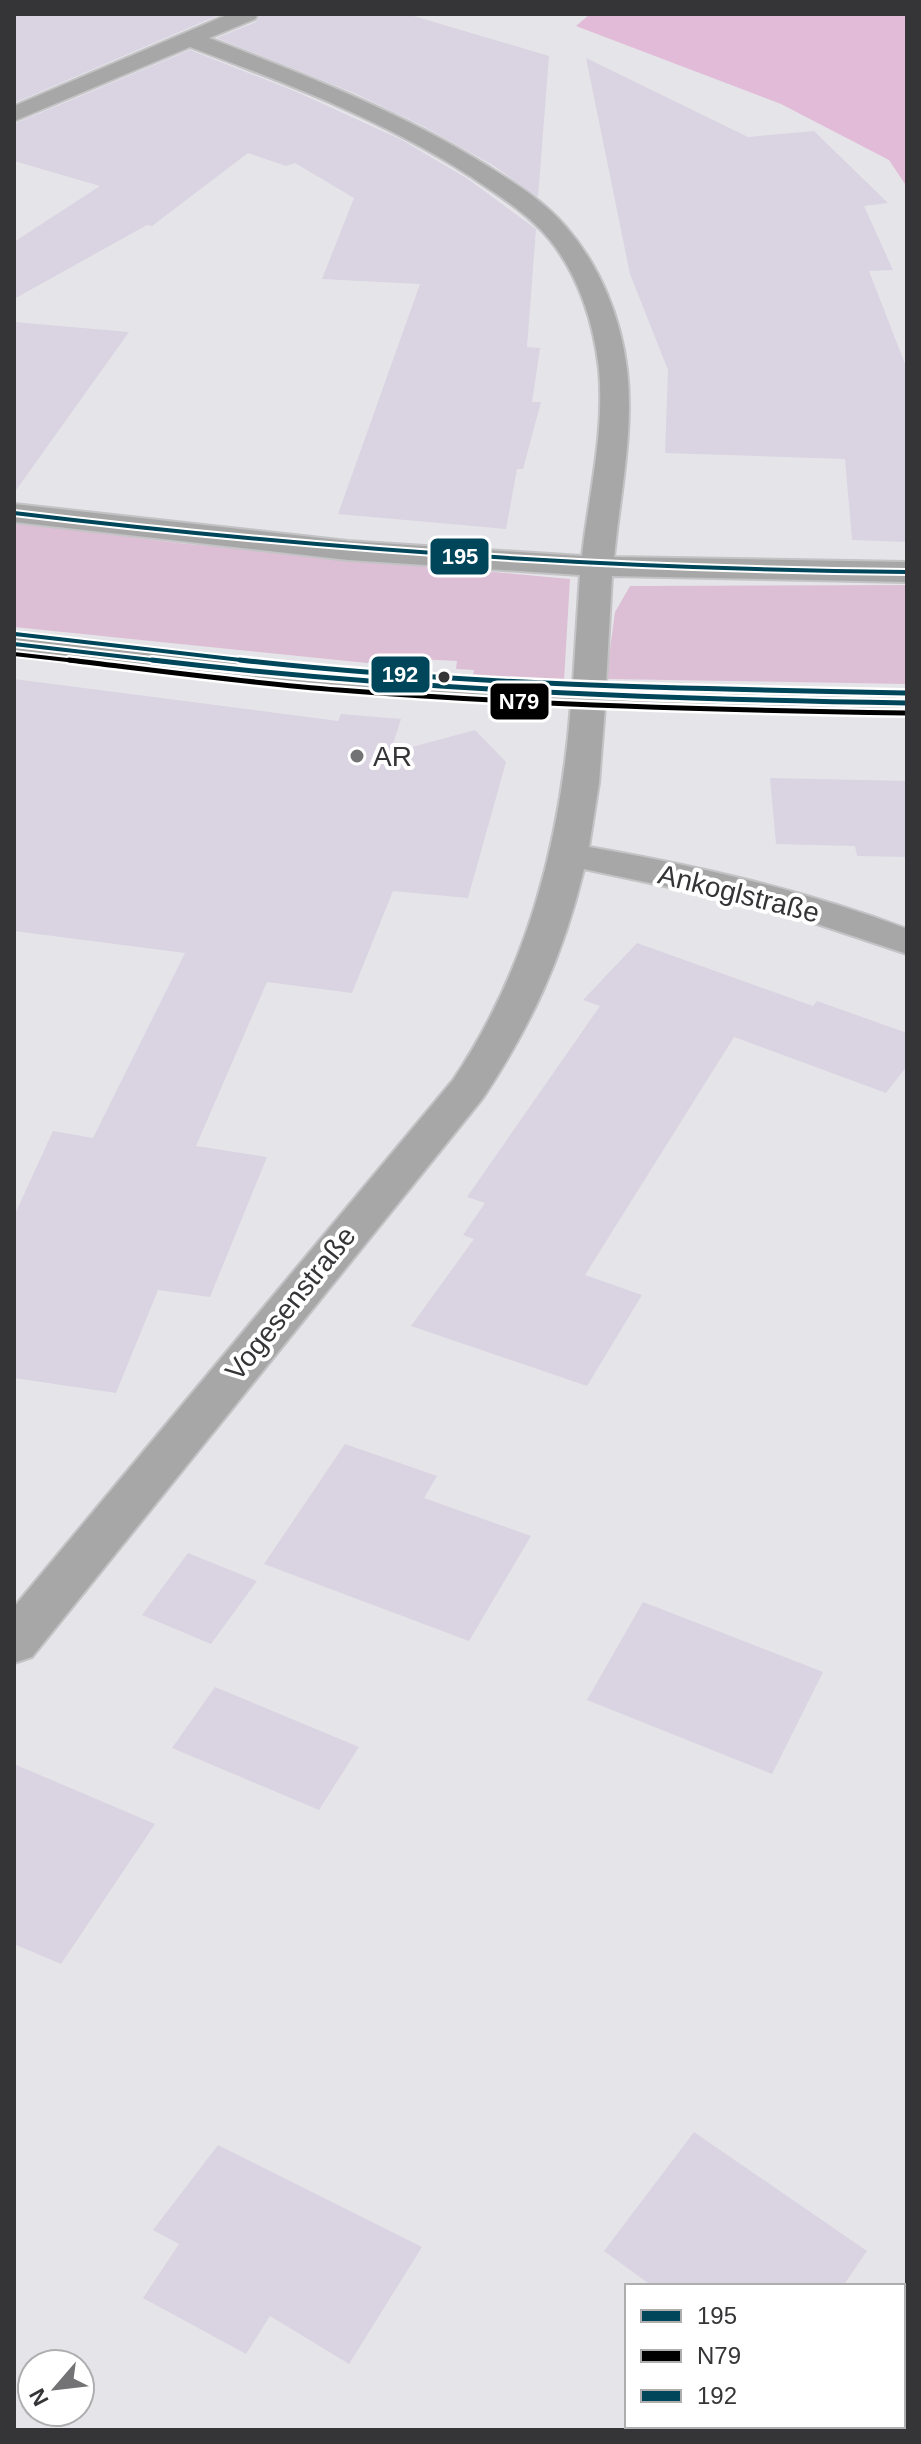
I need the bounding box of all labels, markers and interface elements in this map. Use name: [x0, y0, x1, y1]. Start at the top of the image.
line badge: 195: [429, 537, 490, 576]
text: 195: [442, 544, 478, 569]
line badge: 192: [370, 655, 431, 694]
text: 192: [382, 662, 418, 687]
unlabelled marker: [436, 669, 452, 685]
line badge: N79: [489, 682, 550, 721]
text: N79: [499, 689, 539, 714]
place label: AR: [373, 741, 412, 772]
marker: AR: [348, 747, 366, 765]
street label: Ankoglstraße: [655, 858, 823, 928]
street label: Vogesenstraße: [219, 1220, 362, 1386]
legend: [625, 2284, 905, 2428]
text: 195: [697, 2302, 737, 2329]
text: N79: [697, 2342, 741, 2369]
north arrow: [16, 2348, 96, 2428]
text: 192: [697, 2382, 737, 2409]
text: N: [24, 2384, 54, 2410]

